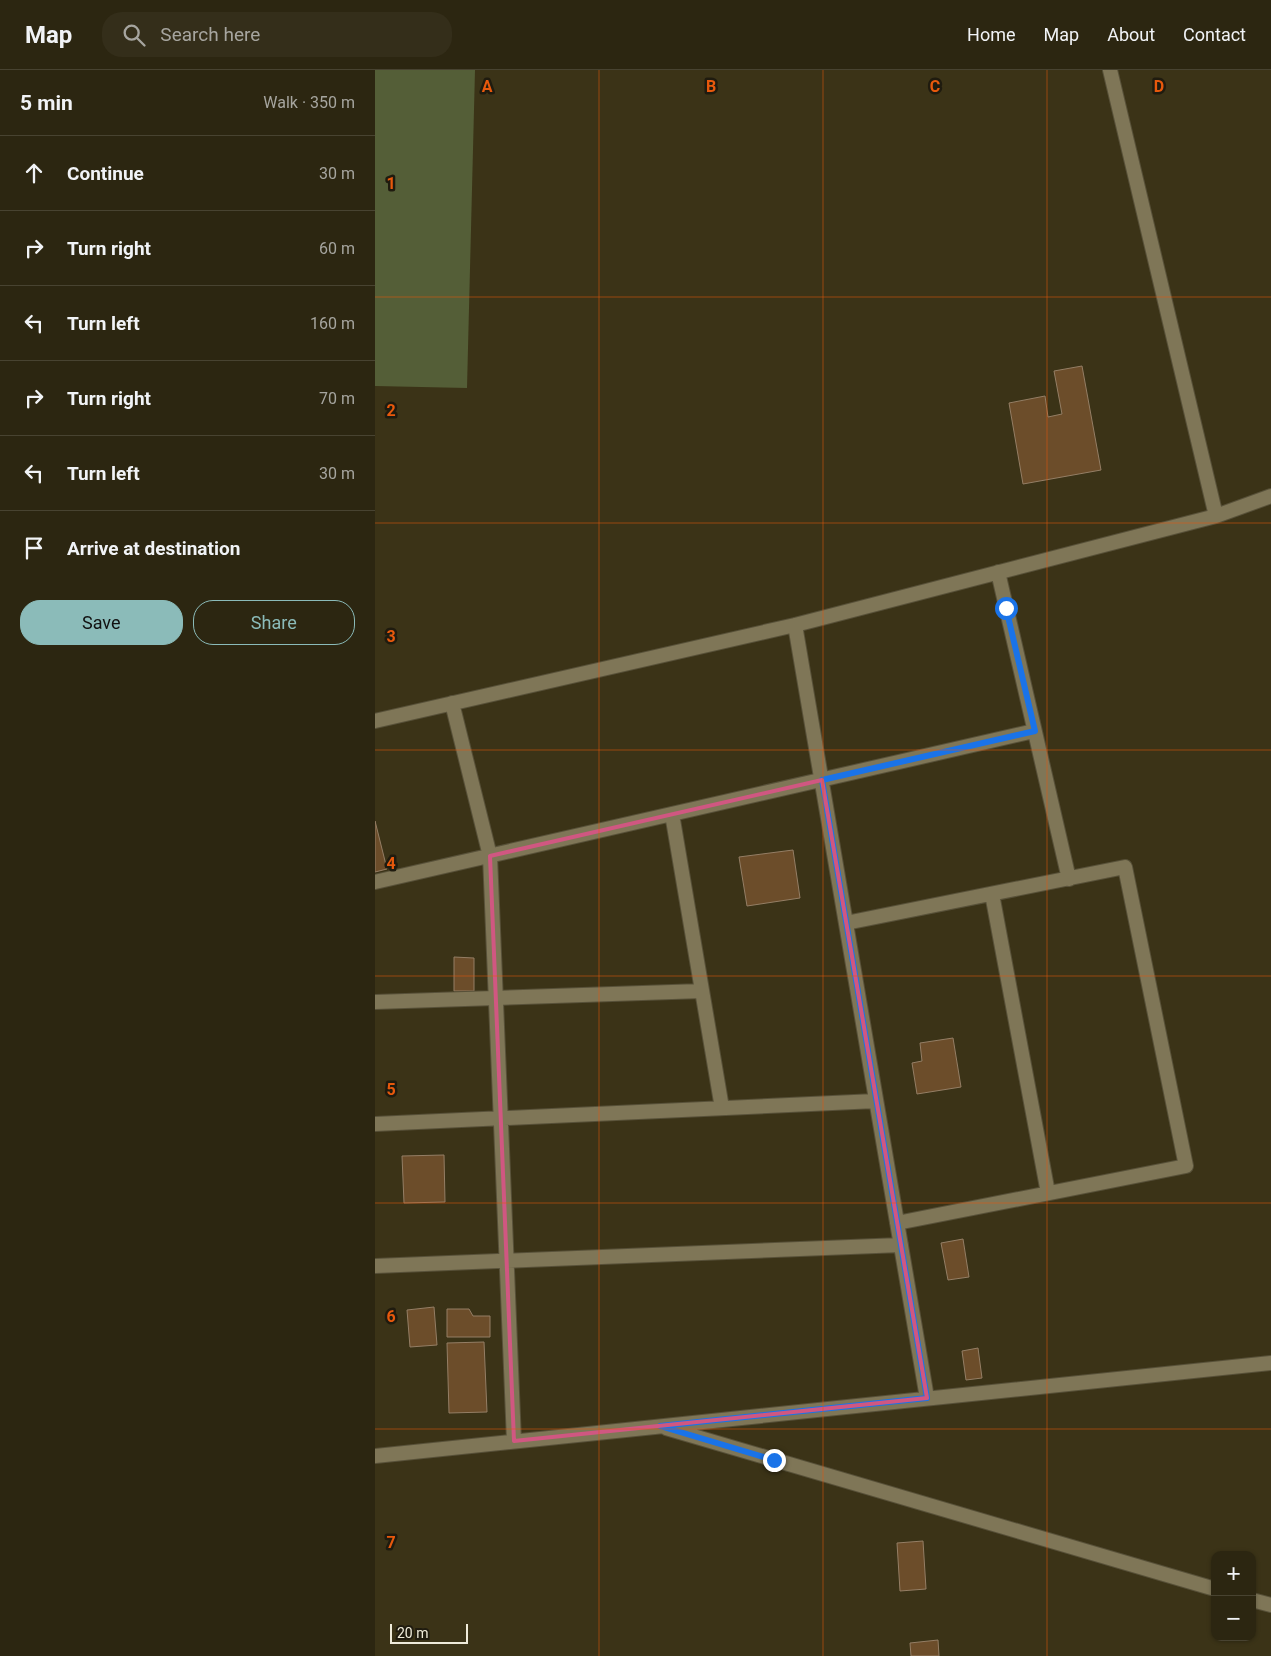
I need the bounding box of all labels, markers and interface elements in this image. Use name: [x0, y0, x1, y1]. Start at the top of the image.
search box: [102, 12, 452, 57]
text: Map: [25, 21, 72, 49]
icon: search: [120, 21, 148, 49]
text: Search here: [160, 23, 260, 46]
text: Home: [967, 24, 1016, 45]
text: Map: [1044, 24, 1079, 45]
text: About: [1107, 24, 1155, 45]
text: Contact: [1183, 24, 1246, 45]
text: A: [482, 77, 493, 96]
text: B: [706, 77, 716, 96]
text: C: [930, 77, 940, 96]
text: D: [1154, 77, 1164, 96]
text: 5 min: [20, 91, 73, 115]
text: Walk · 350 m: [263, 93, 355, 112]
icon: ahead: [20, 159, 48, 187]
text: Continue: [67, 162, 144, 185]
text: 30 m: [319, 164, 355, 183]
text: 1: [386, 174, 396, 193]
icon: right: [20, 234, 48, 262]
text: Turn right: [67, 237, 151, 260]
text: 60 m: [319, 239, 355, 258]
icon: left: [20, 309, 48, 337]
text: Turn left: [67, 312, 140, 335]
text: 160 m: [310, 314, 355, 333]
icon: right: [20, 384, 48, 412]
text: Turn right: [67, 387, 151, 410]
text: 70 m: [319, 389, 355, 408]
text: 2: [386, 401, 396, 420]
icon: left: [20, 459, 48, 487]
text: Turn left: [67, 462, 140, 485]
text: 30 m: [319, 464, 355, 483]
icon: arrive: [20, 534, 48, 562]
text: Arrive at destination: [67, 537, 240, 560]
route start: [995, 597, 1018, 620]
button: Save: [20, 600, 183, 645]
button: Share: [193, 600, 355, 645]
text: 3: [386, 627, 396, 646]
text: 4: [386, 854, 396, 873]
text: 5: [386, 1080, 396, 1099]
text: 6: [386, 1307, 396, 1326]
route end: [763, 1449, 786, 1472]
text: 7: [386, 1533, 396, 1552]
map controls: [1211, 1551, 1256, 1641]
button: +: [1211, 1551, 1256, 1596]
button: −: [1211, 1596, 1256, 1641]
scale bar: [390, 1621, 467, 1644]
text: 20 m: [397, 1625, 429, 1641]

